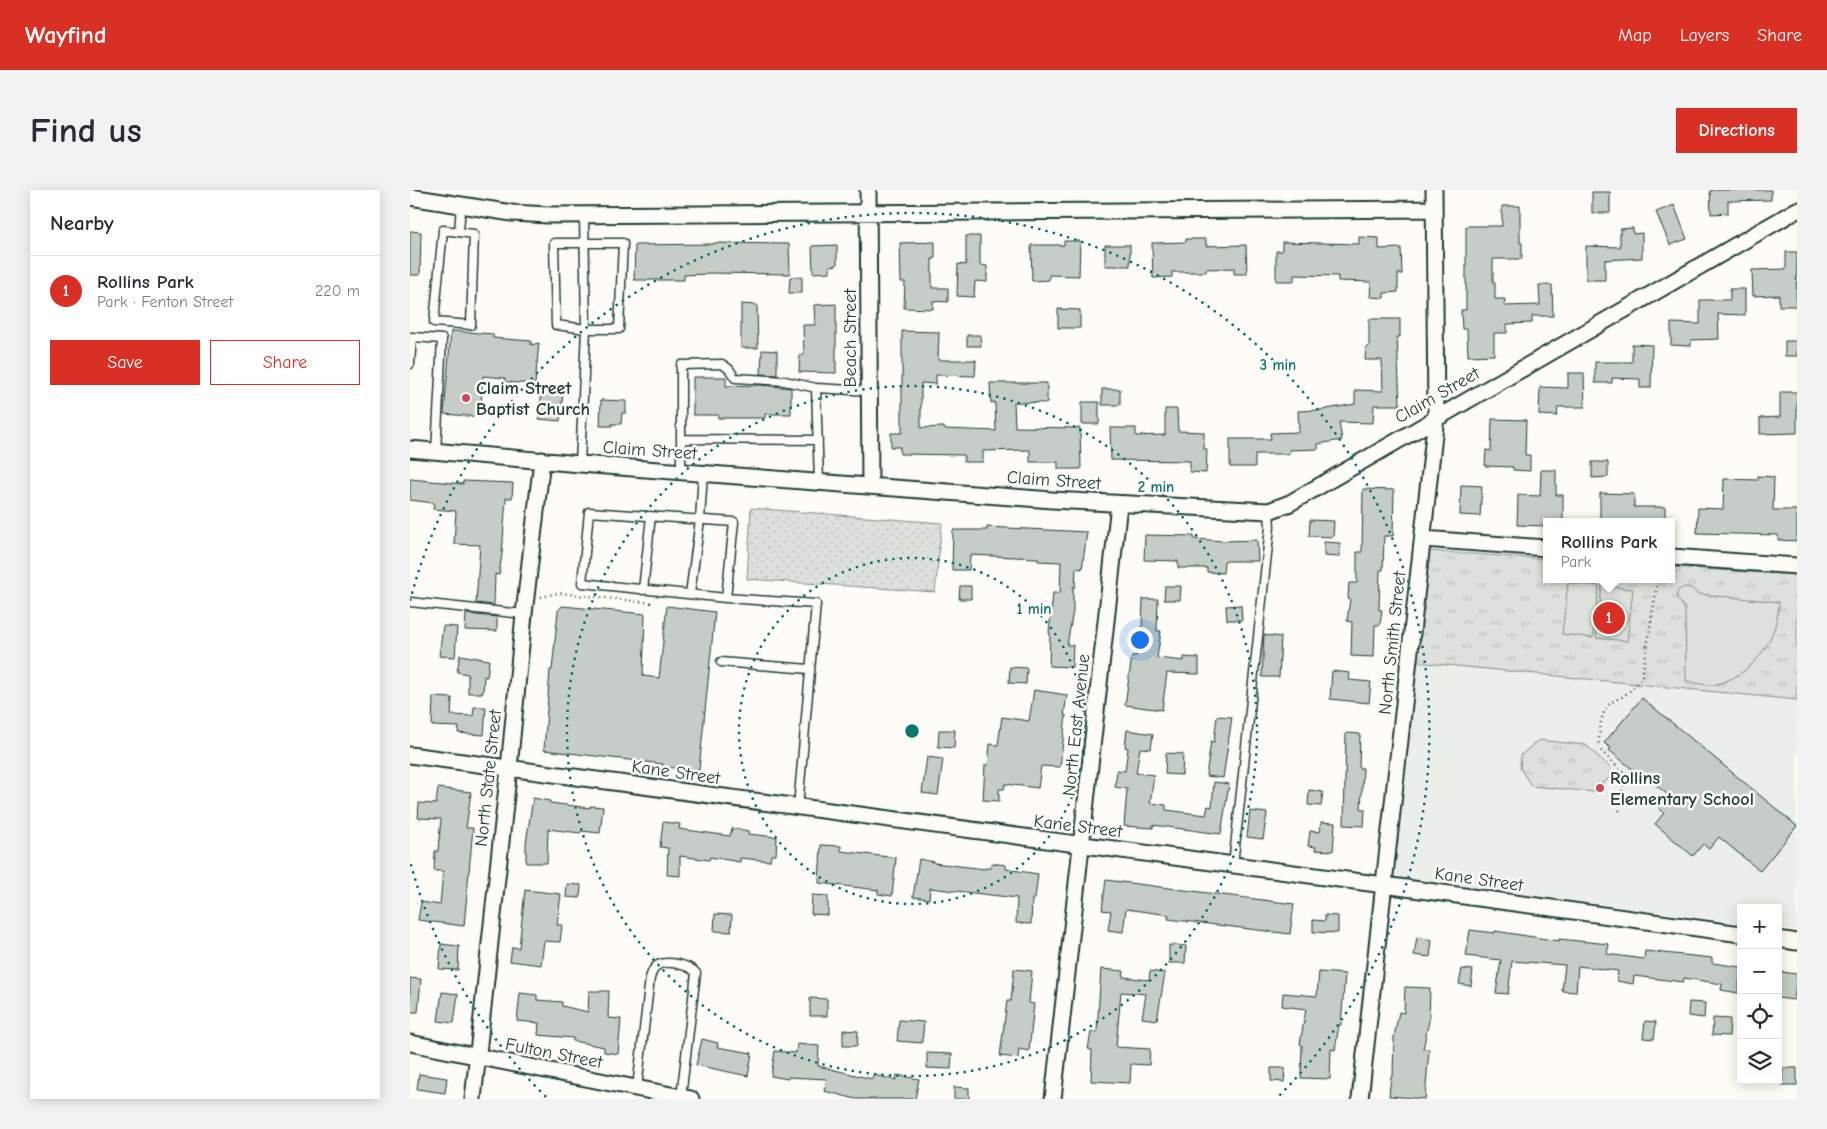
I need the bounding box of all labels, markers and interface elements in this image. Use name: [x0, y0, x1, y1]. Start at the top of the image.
text: Wayfind: [25, 21, 106, 49]
text: Map: [1618, 25, 1652, 46]
text: Layers: [1680, 25, 1729, 46]
text: Share: [1757, 25, 1802, 46]
button: Directions: [1676, 108, 1797, 153]
text: Find us: [30, 110, 142, 151]
text: Nearby: [50, 211, 114, 235]
text: Rollins Park: [97, 271, 194, 293]
text: 1: [63, 282, 69, 300]
text: 220 m: [315, 282, 360, 300]
street label: Beach Street: [840, 288, 861, 387]
text: Park · Fenton Street: [97, 293, 233, 311]
button: Save: [50, 340, 200, 385]
button: Share: [210, 340, 360, 385]
text: 3 min: [1260, 356, 1296, 374]
street label: Claim Street: [1391, 362, 1484, 428]
place label: Claim Street Baptist Church: [476, 378, 590, 420]
marker: Claim Street Baptist Church: [460, 392, 472, 404]
street label: Claim Street: [602, 437, 699, 464]
street label: Claim Street: [1006, 467, 1103, 494]
text: 2 min: [1138, 478, 1174, 496]
popup: [1543, 518, 1675, 583]
text: Rollins Park: [1561, 531, 1657, 553]
text: Park: [1561, 553, 1591, 571]
street label: North Smith Street: [1375, 569, 1411, 716]
pin: 1: [1593, 599, 1625, 637]
text: 1 min: [1017, 600, 1051, 618]
your location: [1127, 627, 1153, 653]
street label: North East Avenue: [1059, 653, 1094, 797]
street label: North State Street: [471, 708, 506, 848]
centre of rings: [903, 722, 921, 740]
street label: Kane Street: [630, 756, 723, 789]
place label: Rollins Elementary School: [1610, 768, 1754, 810]
marker: Rollins Elementary School: [1594, 782, 1606, 794]
street label: Kane Street: [1032, 811, 1124, 842]
street label: Kane Street: [1433, 863, 1526, 896]
map controls: [1737, 904, 1782, 1084]
button: +: [1737, 904, 1782, 949]
button: −: [1737, 949, 1782, 994]
button: locate: [1737, 994, 1782, 1039]
street label: Fulton Street: [503, 1034, 605, 1073]
button: layers: [1737, 1039, 1782, 1084]

